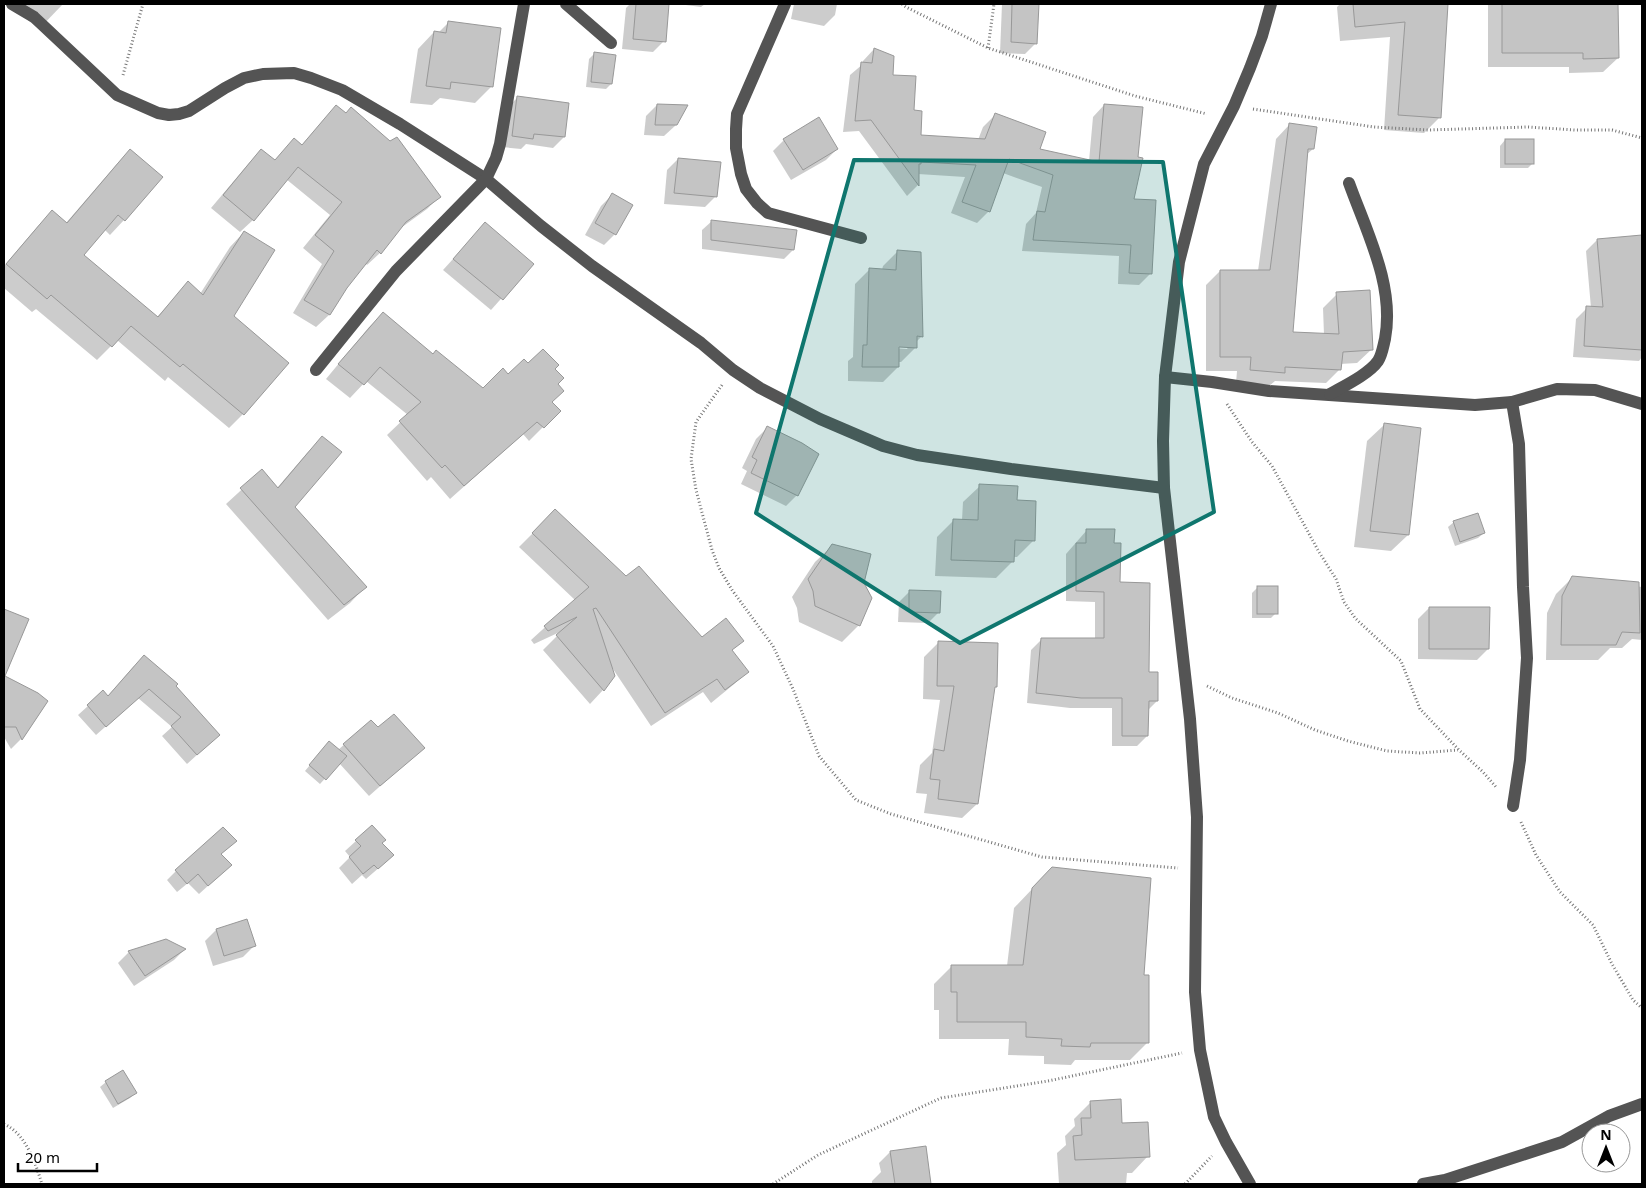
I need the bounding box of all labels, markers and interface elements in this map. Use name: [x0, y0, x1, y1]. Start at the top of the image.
north arrow: [1581, 1123, 1631, 1173]
text: N: [1600, 1125, 1612, 1144]
scale bar: [18, 1140, 96, 1172]
text: 20 m: [25, 1147, 60, 1167]

